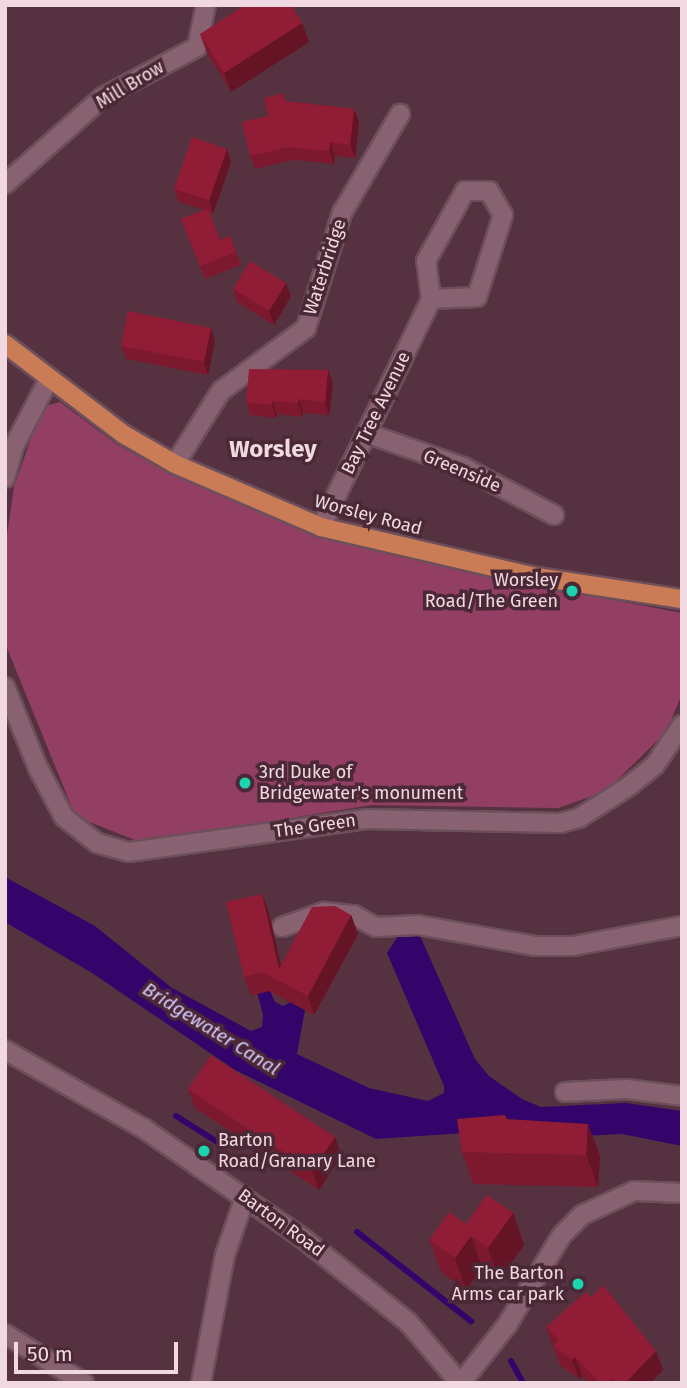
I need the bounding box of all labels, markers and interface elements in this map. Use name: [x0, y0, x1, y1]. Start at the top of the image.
street label: Mill Brow: [92, 56, 168, 114]
street label: Waterbridge: [299, 216, 351, 318]
street label: Bay Tree Avenue: [337, 348, 415, 478]
district label: Worsley: [229, 436, 317, 464]
street label: Greenside: [420, 445, 504, 497]
street label: Worsley Road: [312, 490, 424, 540]
place label: Worsley Road/The Green: [425, 570, 558, 612]
marker: Worsley Road/The Green: [564, 583, 580, 599]
place label: 3rd Duke of Bridgewater's monument: [259, 762, 463, 804]
marker: 3rd Duke of Bridgewater's monument: [237, 775, 253, 791]
street label: The Green: [273, 810, 357, 842]
water label: Bridgewater Canal: [138, 978, 284, 1080]
place label: Barton Road/Granary Lane: [218, 1130, 376, 1172]
marker: Barton Road/Granary Lane: [196, 1143, 212, 1159]
street label: Barton Road: [234, 1185, 328, 1261]
place label: The Barton Arms car park: [452, 1263, 564, 1306]
marker: The Barton Arms car park: [570, 1276, 586, 1292]
scale bar: [18, 1328, 182, 1372]
text: 50 m: [27, 1341, 73, 1367]

